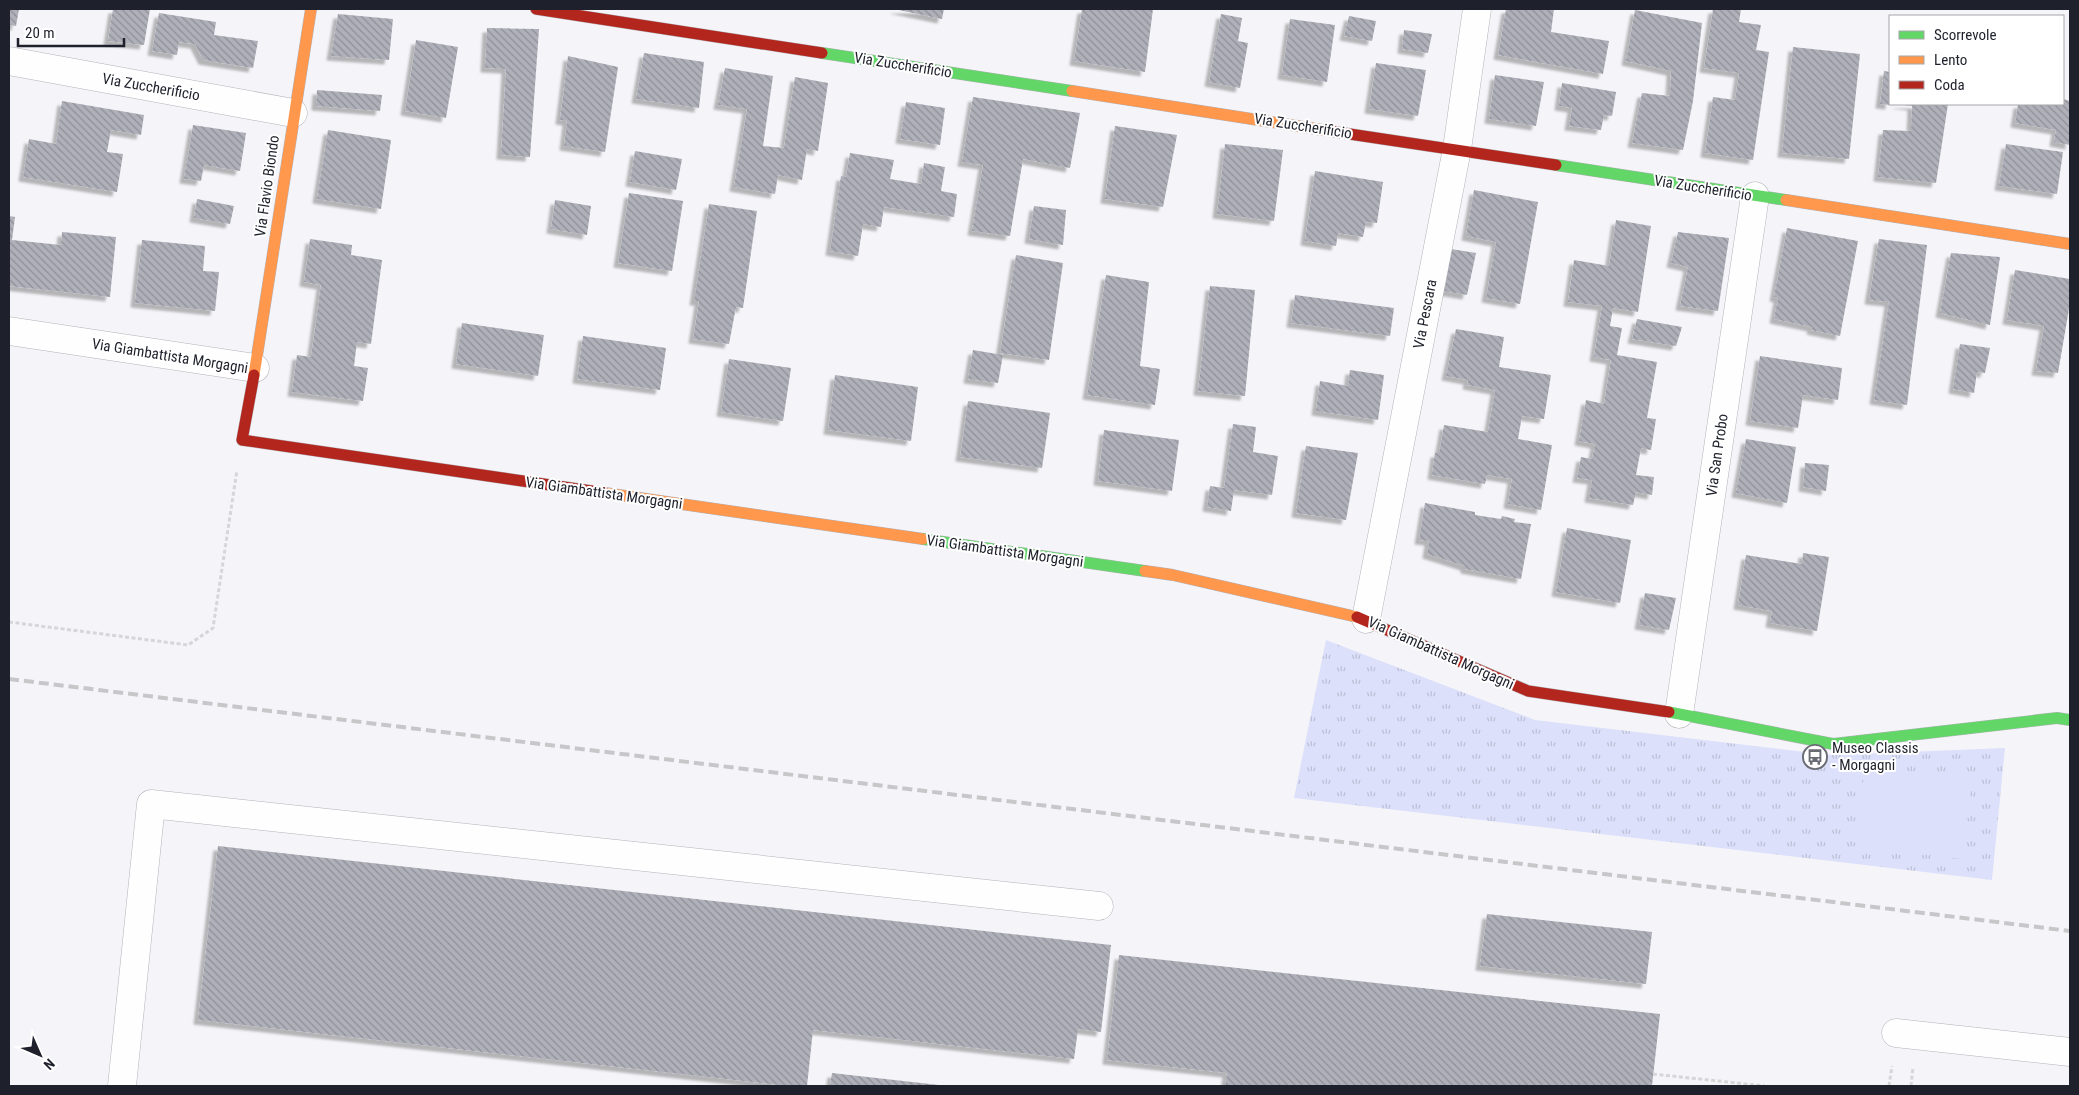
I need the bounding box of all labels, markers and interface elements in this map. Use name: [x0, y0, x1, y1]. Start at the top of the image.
scale bar: [18, 15, 124, 47]
legend: [1889, 15, 2064, 105]
text: 20 m: [25, 24, 55, 42]
text: Scorrevole: [1934, 26, 1996, 44]
street label: Via Zuccherificio: [853, 48, 953, 82]
text: Lento: [1934, 51, 1967, 69]
street label: Via Zuccherificio: [101, 70, 201, 104]
text: Coda: [1934, 76, 1965, 94]
street label: Via Zuccherificio: [1253, 109, 1353, 143]
street label: Via Flavio Biondo: [251, 134, 283, 238]
street label: Via Zuccherificio: [1653, 171, 1753, 205]
street label: Via Pescara: [1409, 278, 1441, 350]
street label: Via Giambattista Morgagni: [91, 335, 249, 377]
street label: Via San Probo: [1702, 412, 1732, 498]
street label: Via Giambattista Morgagni: [524, 473, 684, 513]
street label: Via Giambattista Morgagni: [925, 531, 1085, 571]
street label: Via Giambattista Morgagni: [1365, 613, 1517, 693]
place label: Museo Classis - Morgagni: [1832, 739, 1919, 774]
bus stop icon: Museo Classis - Morgagni: [1802, 744, 1828, 770]
north arrow: [15, 1030, 65, 1080]
text: N: [41, 1056, 58, 1073]

